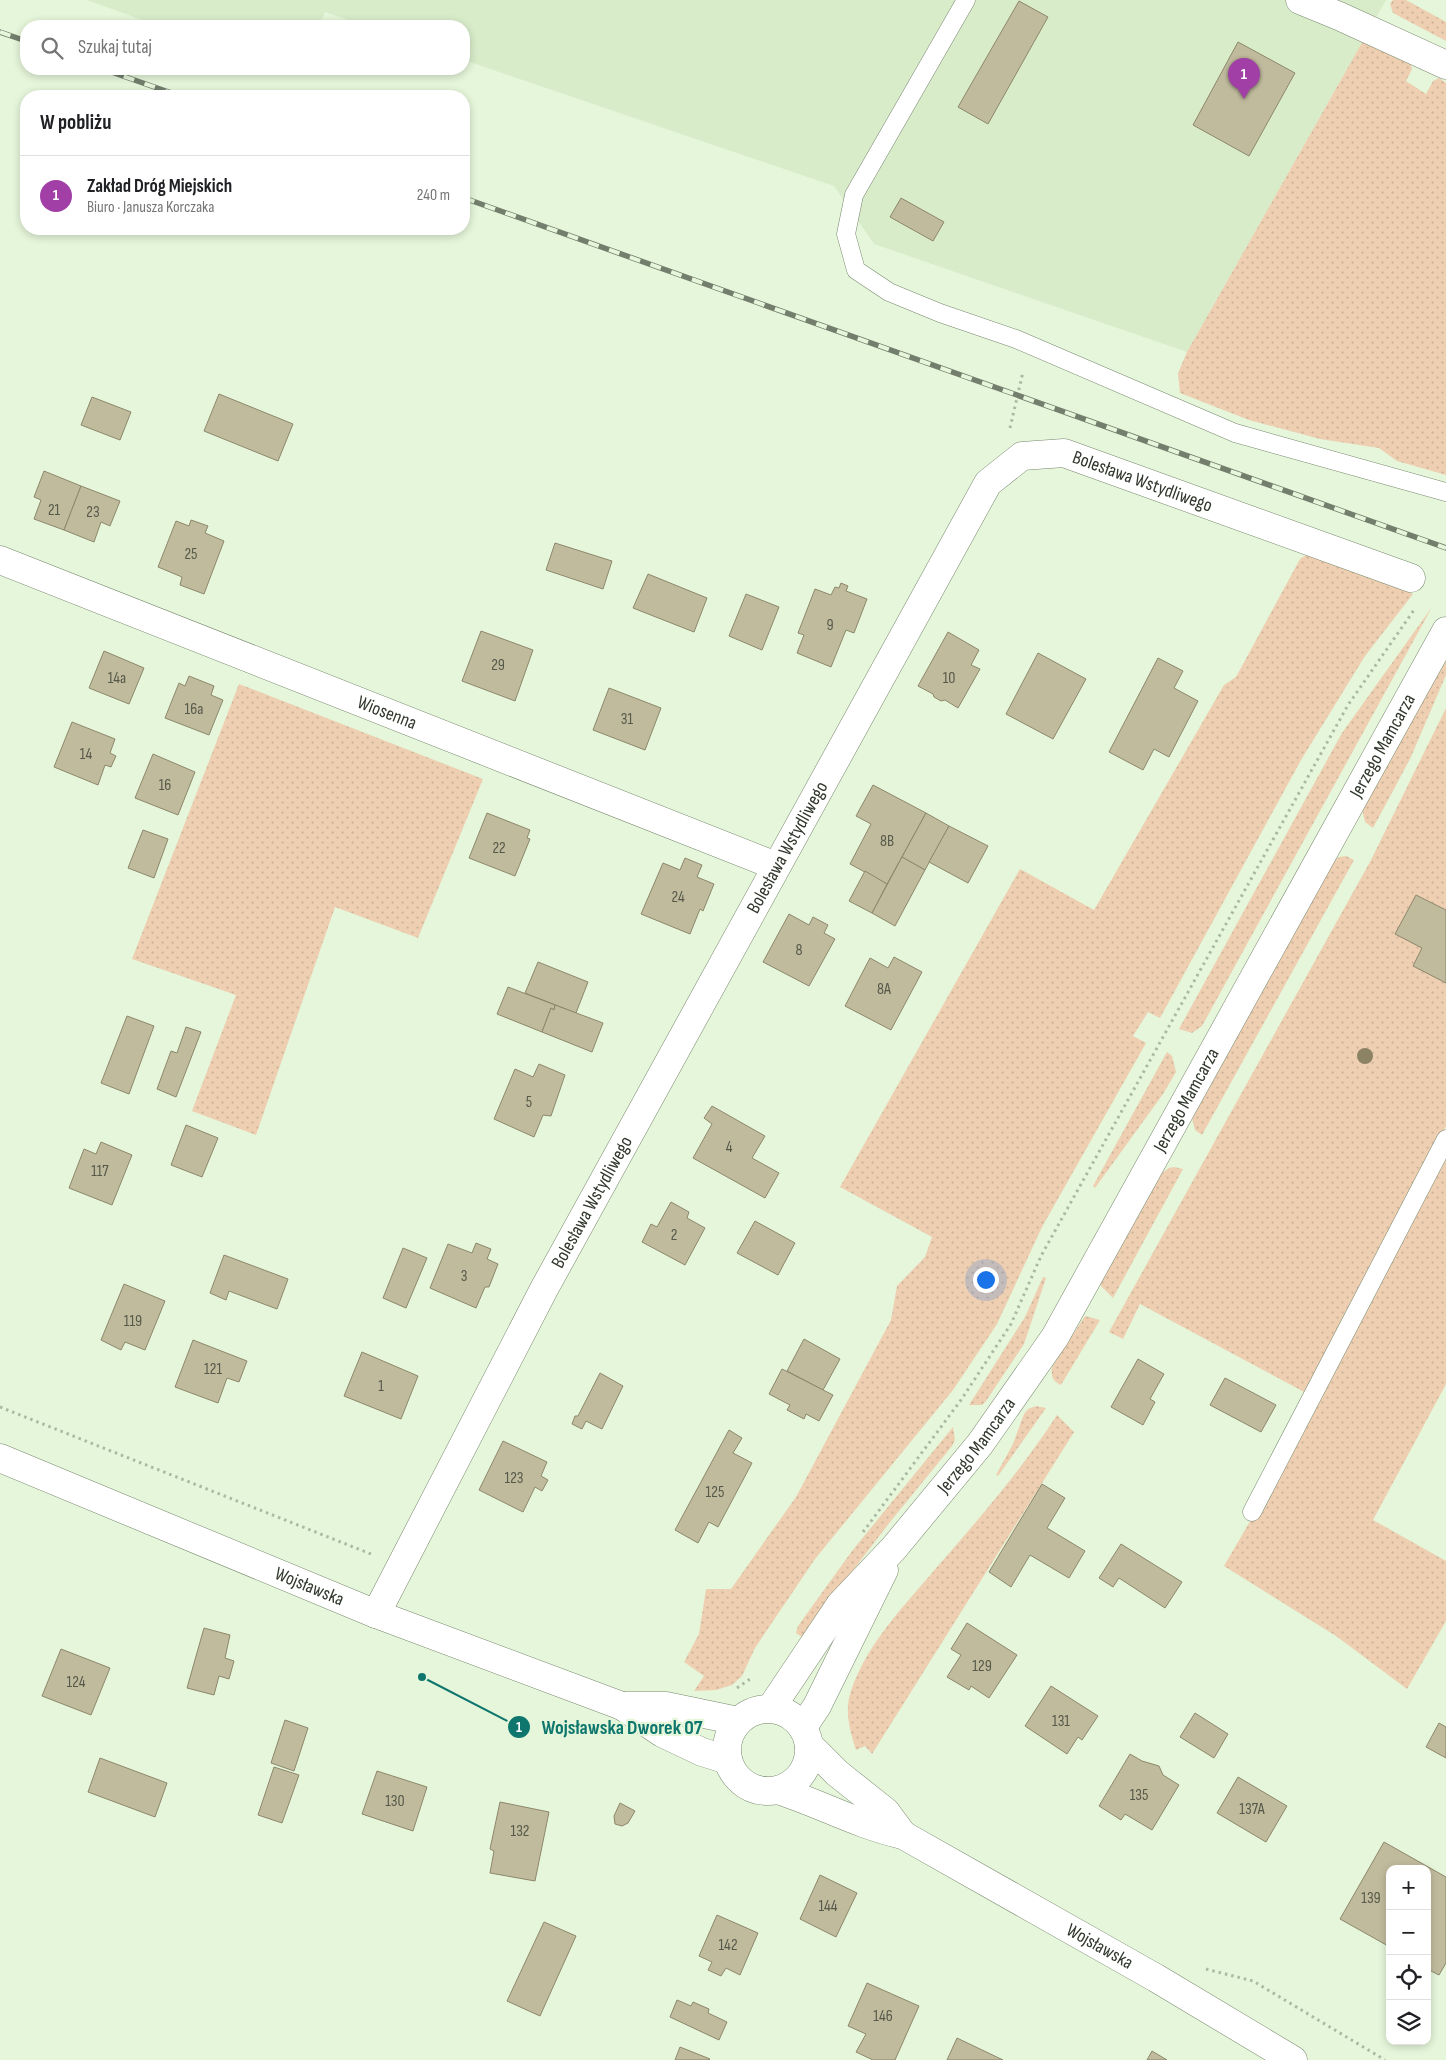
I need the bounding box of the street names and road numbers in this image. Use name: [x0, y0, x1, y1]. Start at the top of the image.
street label: Bolesława Wstydliwego: [1069, 446, 1216, 517]
street label: Jerzego Mamcarza: [1344, 690, 1420, 802]
street label: Wiosenna: [354, 691, 420, 735]
street label: Bolesława Wstydliwego: [742, 777, 833, 917]
street label: Jerzego Mamcarza: [1148, 1044, 1224, 1157]
street label: Bolesława Wstydliwego: [546, 1132, 637, 1272]
street label: Jerzego Mamcarza: [932, 1393, 1020, 1499]
street label: Wojsławska: [271, 1562, 348, 1611]
street label: Wojsławska: [1062, 1918, 1137, 1974]

